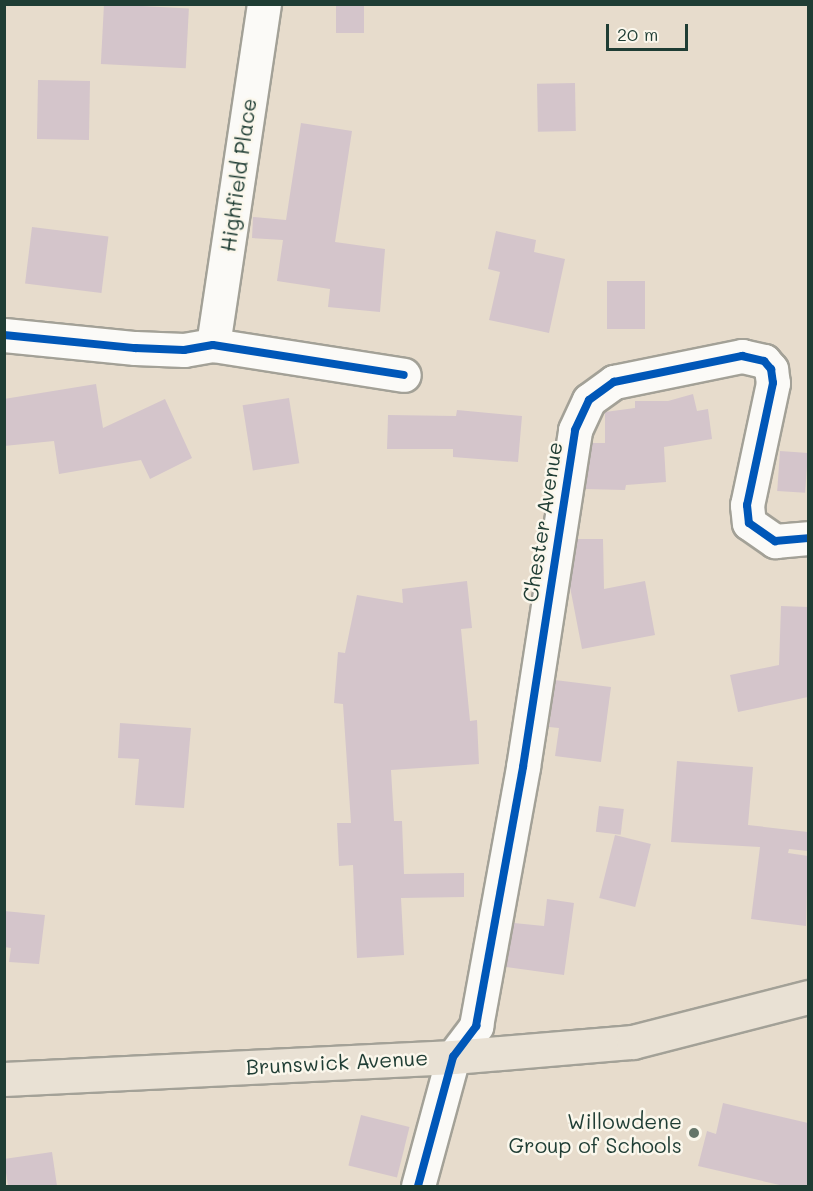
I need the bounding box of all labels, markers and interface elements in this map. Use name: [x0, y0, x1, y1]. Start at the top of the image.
scale bar: [609, 12, 692, 50]
text: 20 m: [617, 22, 658, 46]
street label: Highfield Place: [215, 97, 261, 253]
street label: Chester Avenue: [517, 440, 567, 604]
street label: Brunswick Avenue: [245, 1045, 429, 1079]
place label: Willowdene Group of Schools: [509, 1108, 682, 1158]
marker: Willowdene Group of Schools: [687, 1126, 701, 1140]

